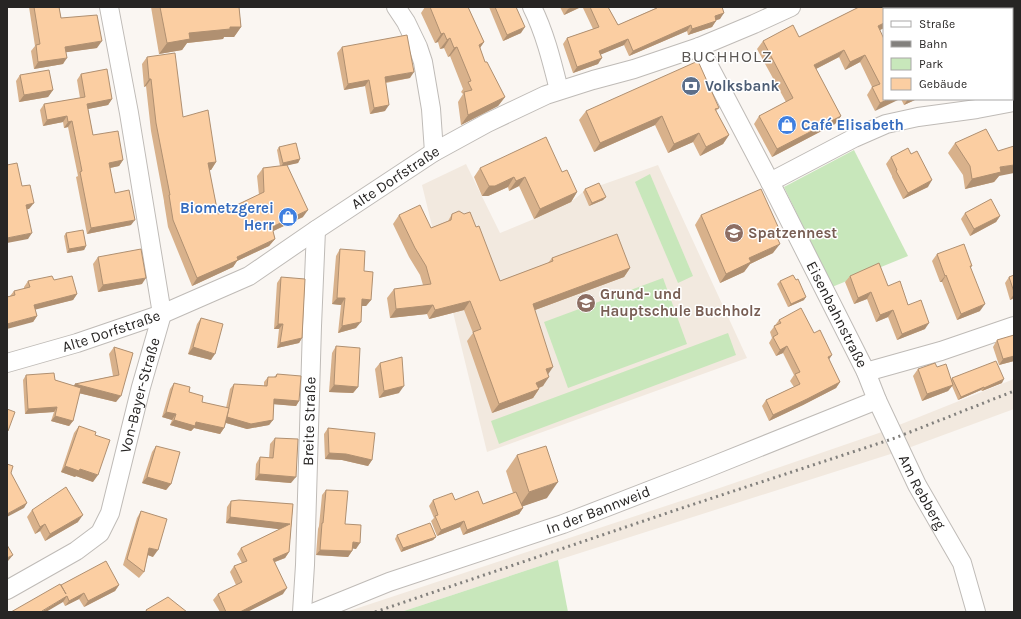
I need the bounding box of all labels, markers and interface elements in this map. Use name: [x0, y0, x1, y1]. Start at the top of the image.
legend: [883, 8, 1013, 100]
text: Straße: [919, 17, 955, 31]
text: Bahn: [919, 37, 948, 51]
district label: BUCHHOLZ: [681, 46, 773, 66]
text: Park: [919, 57, 944, 71]
bank icon: Volksbank: [680, 75, 702, 97]
place label: Volksbank: [705, 77, 780, 95]
text: Gebäude: [919, 77, 967, 91]
shop icon: Café Elisabeth: [776, 114, 798, 136]
place label: Café Elisabeth: [801, 116, 904, 134]
street label: Alte Dorfstraße: [348, 142, 443, 213]
place label: Biometzgerei Herr: [180, 199, 274, 234]
shop icon: Biometzgerei Herr: [277, 206, 299, 228]
school or university icon: Spatzennest: [723, 222, 745, 244]
place label: Spatzennest: [748, 224, 837, 242]
street label: Eisenbahnstraße: [803, 258, 871, 371]
place label: Grund- und Hauptschule Buchholz: [600, 285, 761, 320]
school or university icon: Grund- und Hauptschule Buchholz: [575, 292, 597, 314]
street label: Alte Dorfstraße: [60, 306, 163, 356]
street label: Von-Bayer-Straße: [116, 336, 164, 455]
street label: Breite Straße: [299, 376, 320, 466]
street label: Am Rebberg: [895, 452, 950, 533]
street label: In der Bannweid: [544, 482, 653, 538]

